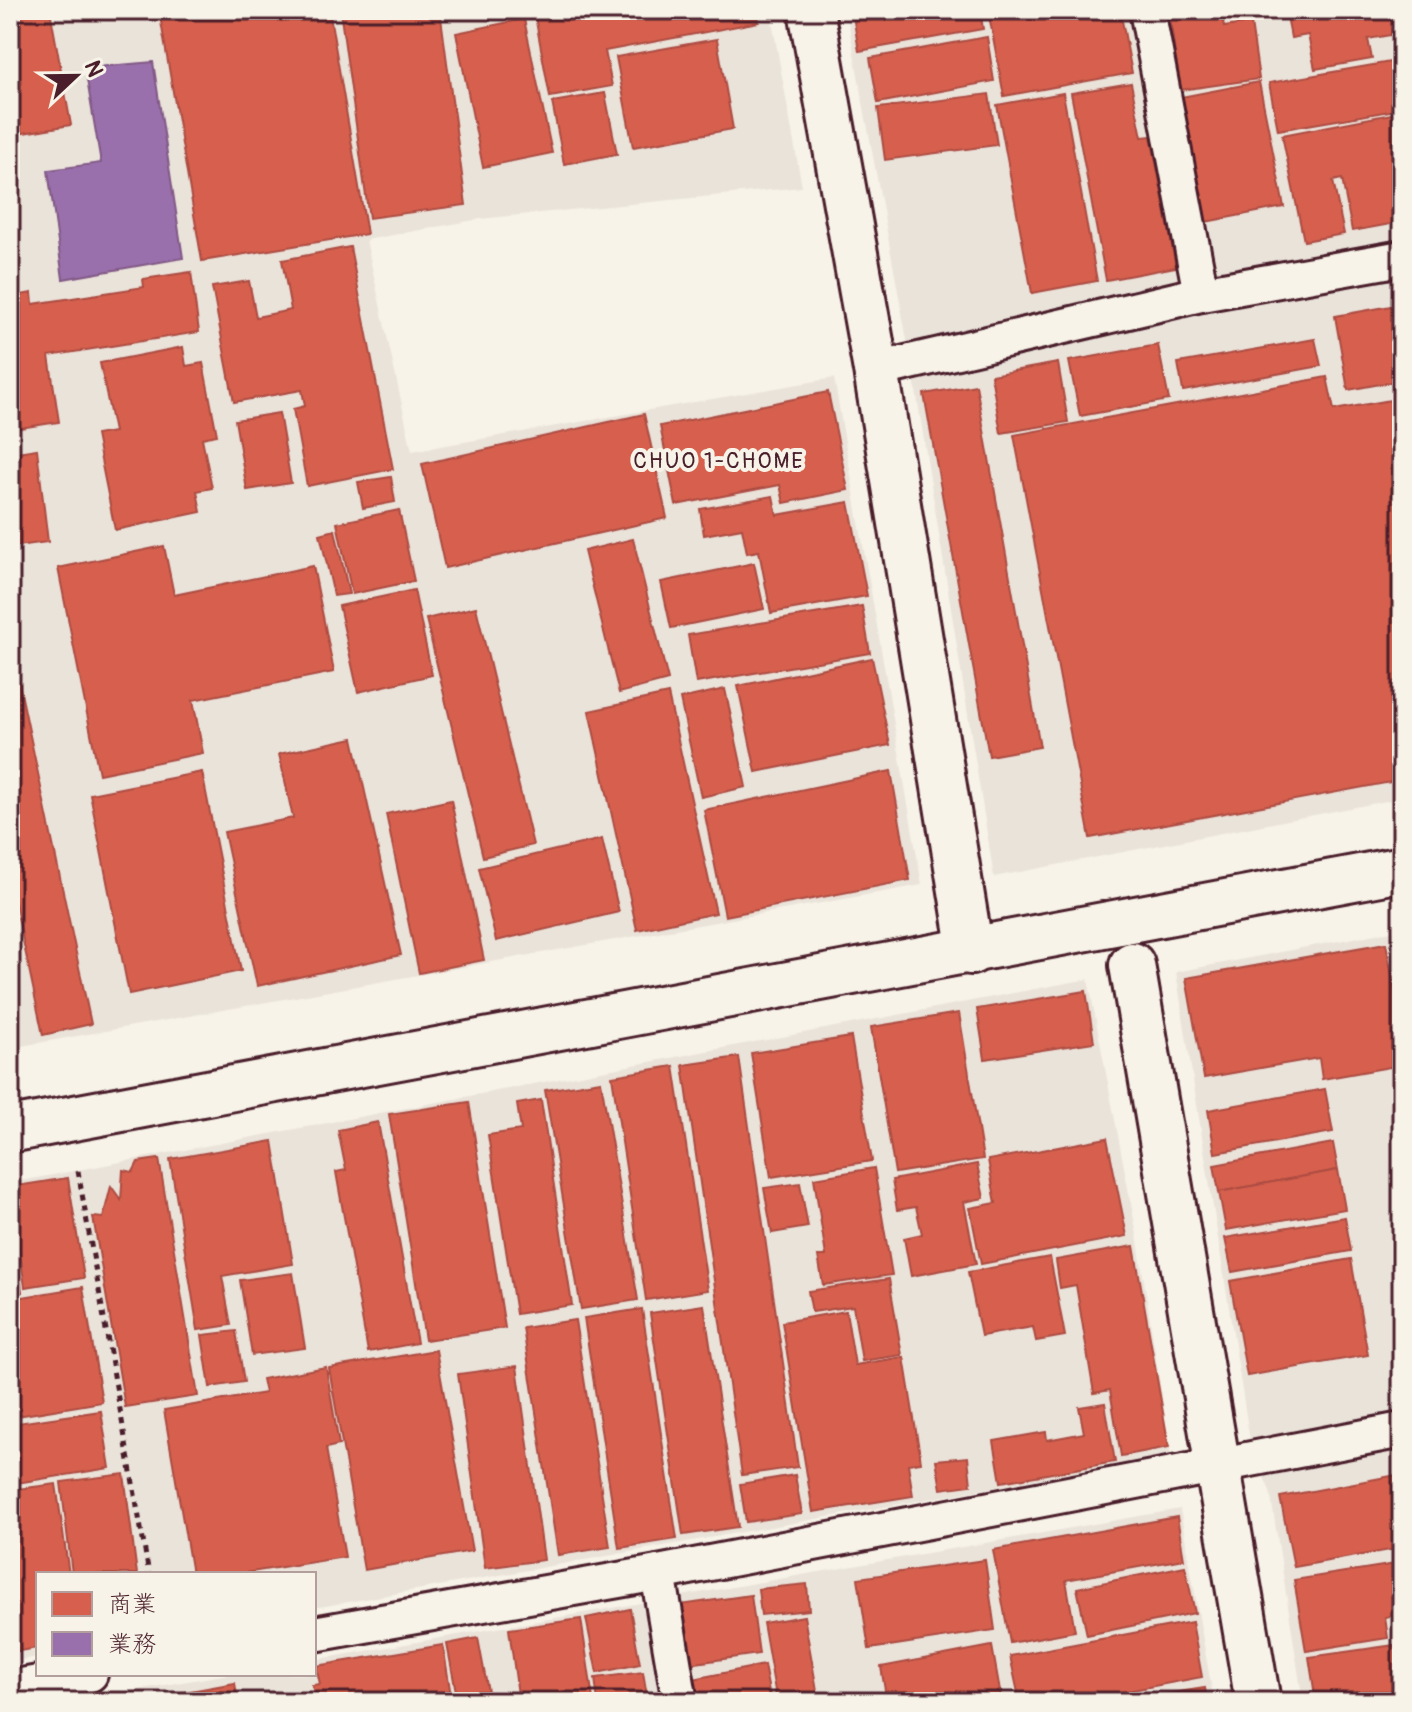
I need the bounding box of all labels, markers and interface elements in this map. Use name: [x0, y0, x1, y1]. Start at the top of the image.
north arrow: [36, 36, 116, 116]
text: N: [78, 57, 109, 81]
district label: CHUO 1-CHOME: [633, 447, 805, 475]
legend: [36, 1572, 316, 1676]
text: 商業: [108, 1590, 156, 1619]
text: 業務: [108, 1630, 156, 1659]

